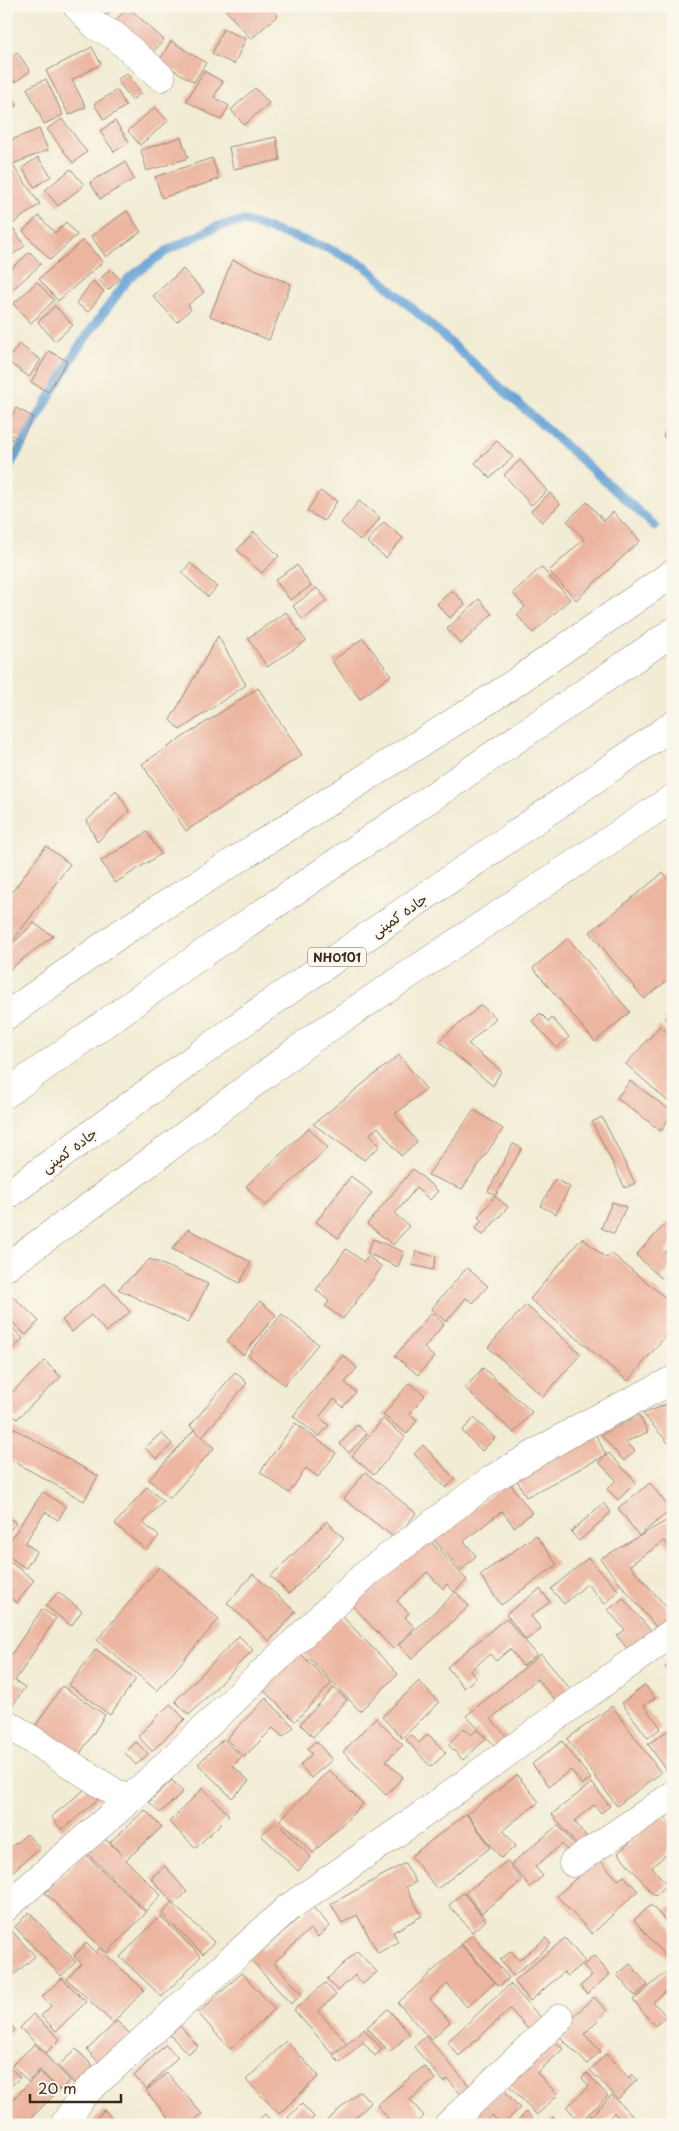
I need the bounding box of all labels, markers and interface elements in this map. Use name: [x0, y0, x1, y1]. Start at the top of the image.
street label: جاده کمپنی: [366, 888, 432, 942]
road number: NH0101: [308, 948, 366, 966]
street label: جاده کمپنی: [37, 1123, 101, 1177]
scale bar: [30, 2071, 121, 2103]
text: 20 m: [38, 2076, 77, 2099]

